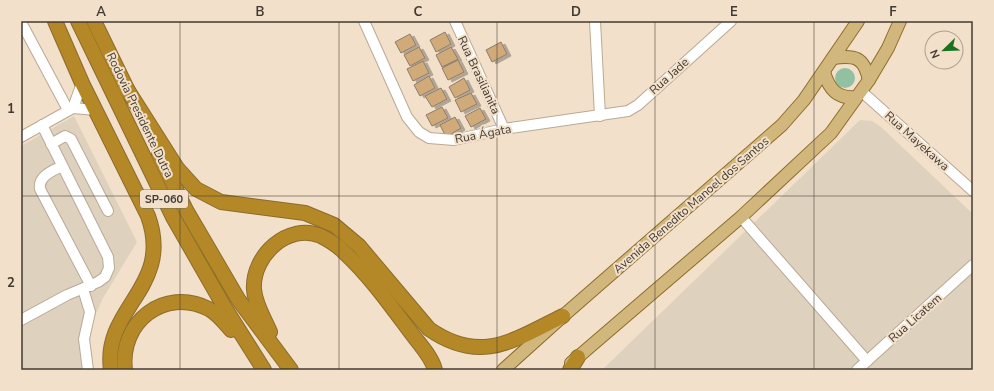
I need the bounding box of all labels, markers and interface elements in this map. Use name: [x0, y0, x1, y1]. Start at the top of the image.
text: A: [96, 3, 106, 21]
text: B: [256, 3, 265, 21]
text: C: [414, 3, 423, 21]
text: D: [571, 3, 581, 21]
text: E: [730, 3, 738, 21]
text: F: [889, 3, 897, 21]
north arrow: [924, 30, 964, 70]
street label: Rua Brasilianita: [454, 33, 504, 117]
text: N: [927, 47, 944, 60]
street label: Rodovia Presidente Dutra: [103, 50, 177, 180]
street label: Rua Jade: [646, 54, 692, 98]
text: 1: [7, 100, 15, 118]
street label: Rua Mayekawa: [881, 108, 953, 174]
street label: Rua Ágata: [454, 121, 512, 147]
street label: Avenida Benedito Manoel dos Santos: [610, 133, 772, 277]
road number: SP-060: [140, 190, 188, 208]
text: 2: [7, 274, 15, 292]
street label: Rua Licatem: [885, 290, 945, 346]

